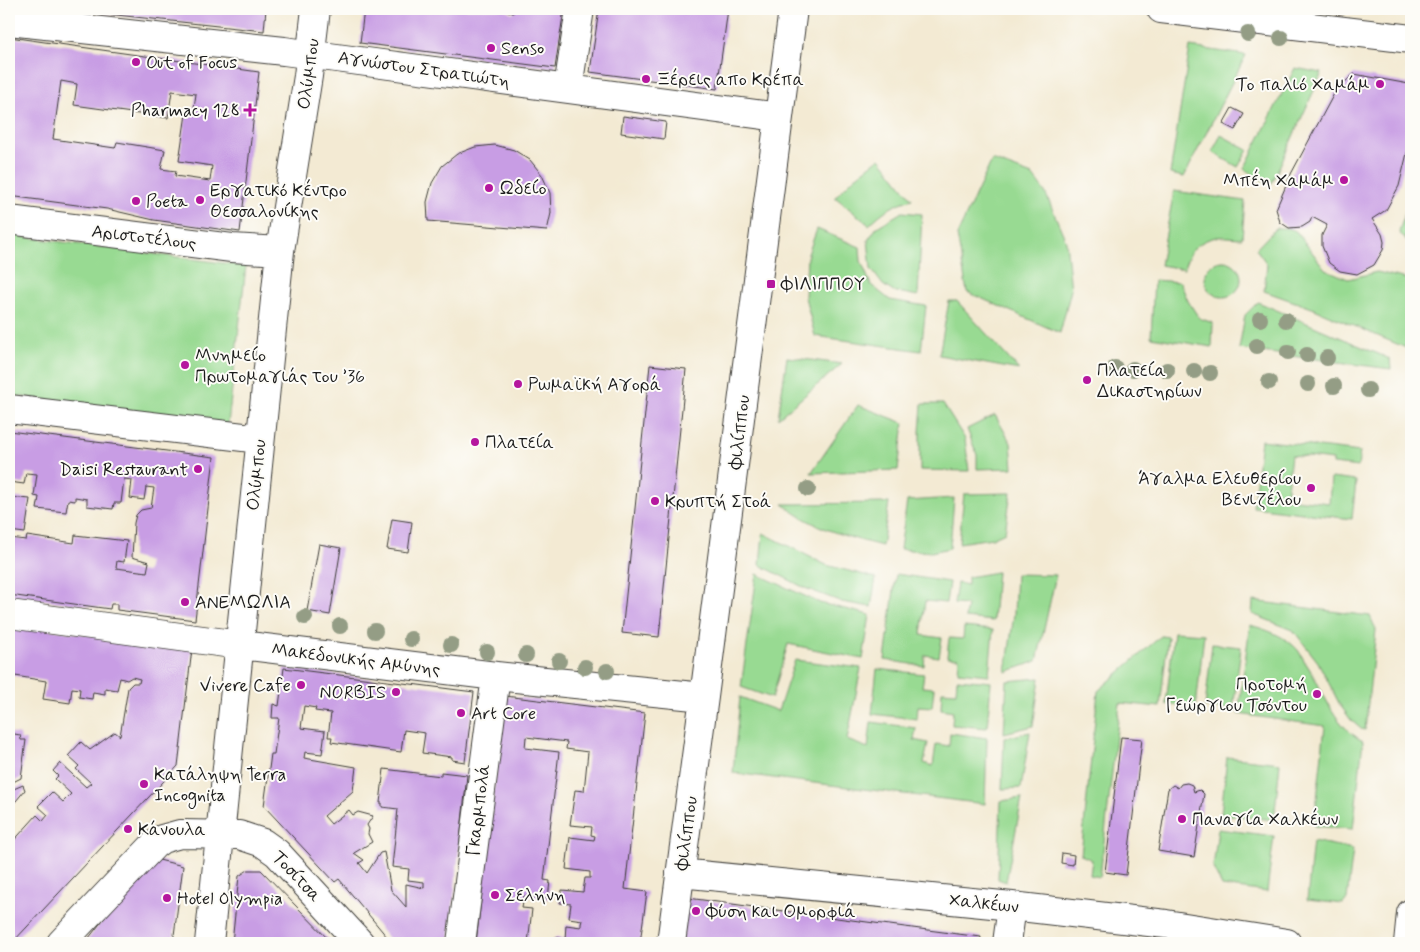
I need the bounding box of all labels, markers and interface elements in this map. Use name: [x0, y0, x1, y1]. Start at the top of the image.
street label: Ολύμπου: [292, 37, 326, 111]
place label: Senso: [501, 37, 544, 61]
marker: Senso: [485, 42, 497, 54]
street label: Αγνώστου Στρατιώτη: [336, 46, 512, 94]
place label: Out of Focus: [146, 51, 237, 75]
marker: Out of Focus: [130, 56, 142, 68]
place label: Ξέρεις απο Κρέπα: [656, 67, 804, 92]
marker: Ξέρεις απο Κρέπα: [640, 73, 652, 85]
place label: Το παλιό Χαμάμ: [1236, 73, 1370, 97]
marker: Το παλιό Χαμάμ: [1374, 78, 1386, 90]
place label: Pharmacy 128: [131, 99, 240, 123]
marker: Pharmacy 128: [244, 104, 256, 116]
place label: Μπέη Χαμάμ: [1223, 168, 1334, 193]
marker: Μπέη Χαμάμ: [1338, 174, 1350, 186]
place label: Ωδείο: [499, 177, 547, 201]
place label: Εργατικό Κέντρο Θεσσαλονίκης: [210, 178, 347, 224]
marker: Ωδείο: [483, 182, 495, 194]
place label: Poeta: [146, 190, 188, 214]
marker: Εργατικό Κέντρο Θεσσαλονίκης: [194, 194, 206, 206]
marker: Poeta: [130, 195, 142, 207]
street label: Αριστοτέλους: [90, 219, 198, 256]
place label: ΦΙΛΙΠΠΟΥ: [780, 273, 865, 297]
marker: ΦΙΛΙΠΠΟΥ: [765, 278, 777, 290]
place label: Μνημείο Πρωτομαγιάς του ’36: [195, 344, 365, 389]
marker: Μνημείο Πρωτομαγιάς του ’36: [179, 359, 191, 371]
place label: Πλατεία Δικαστηρίων: [1097, 359, 1202, 404]
place label: Ρωμαϊκή Αγορά: [528, 373, 661, 397]
marker: Πλατεία Δικαστηρίων: [1081, 374, 1093, 386]
marker: Ρωμαϊκή Αγορά: [512, 378, 524, 390]
street label: Φιλίππου: [723, 394, 756, 472]
place label: Πλατεία: [485, 431, 554, 455]
marker: Πλατεία: [469, 436, 481, 448]
street label: Ολύμπου: [241, 438, 273, 512]
place label: Daisi Restaurant: [60, 458, 188, 482]
marker: Daisi Restaurant: [192, 463, 204, 475]
place label: Άγαλμα Ελευθερίου Βενιζέλου: [1138, 467, 1301, 512]
marker: Άγαλμα Ελευθερίου Βενιζέλου: [1305, 482, 1317, 494]
place label: Κρυπτή Στοά: [665, 490, 771, 514]
marker: Κρυπτή Στοά: [649, 495, 661, 507]
place label: ΑΝΕΜΩΛΙΑ: [195, 591, 291, 615]
marker: ΑΝΕΜΩΛΙΑ: [179, 596, 191, 608]
street label: Μακεδονικής Αμύνης: [270, 638, 442, 682]
place label: Προτομή Γεώργιου Τσόντου: [1165, 673, 1307, 718]
place label: Vivere Cafe: [200, 674, 291, 698]
marker: Vivere Cafe: [295, 679, 307, 691]
place label: NORBIS: [319, 681, 386, 705]
marker: NORBIS: [390, 686, 402, 698]
marker: Προτομή Γεώργιου Τσόντου: [1311, 688, 1323, 700]
place label: Art Core: [471, 702, 536, 726]
marker: Art Core: [455, 707, 467, 719]
place label: Κατάληψη Terra Incognita: [154, 763, 286, 809]
street label: Γκαρμπολά: [461, 763, 497, 858]
marker: Κατάληψη Terra Incognita: [138, 778, 150, 790]
street label: Φιλίππου: [670, 795, 704, 873]
place label: Παναγία Χαλκέων: [1192, 807, 1338, 832]
marker: Παναγία Χαλκέων: [1176, 813, 1188, 825]
place label: Κάνουλα: [138, 818, 206, 842]
marker: Κάνουλα: [122, 823, 134, 835]
street label: Τοσίτσα: [266, 846, 326, 908]
place label: Σελήνη: [505, 884, 566, 908]
place label: Hotel Olympia: [177, 887, 283, 911]
street label: Χαλκέων: [948, 887, 1020, 920]
marker: Σελήνη: [489, 889, 501, 901]
marker: Hotel Olympia: [161, 892, 173, 904]
place label: Φύση και Ομορφιά: [705, 900, 856, 924]
marker: Φύση και Ομορφιά: [690, 905, 702, 917]

